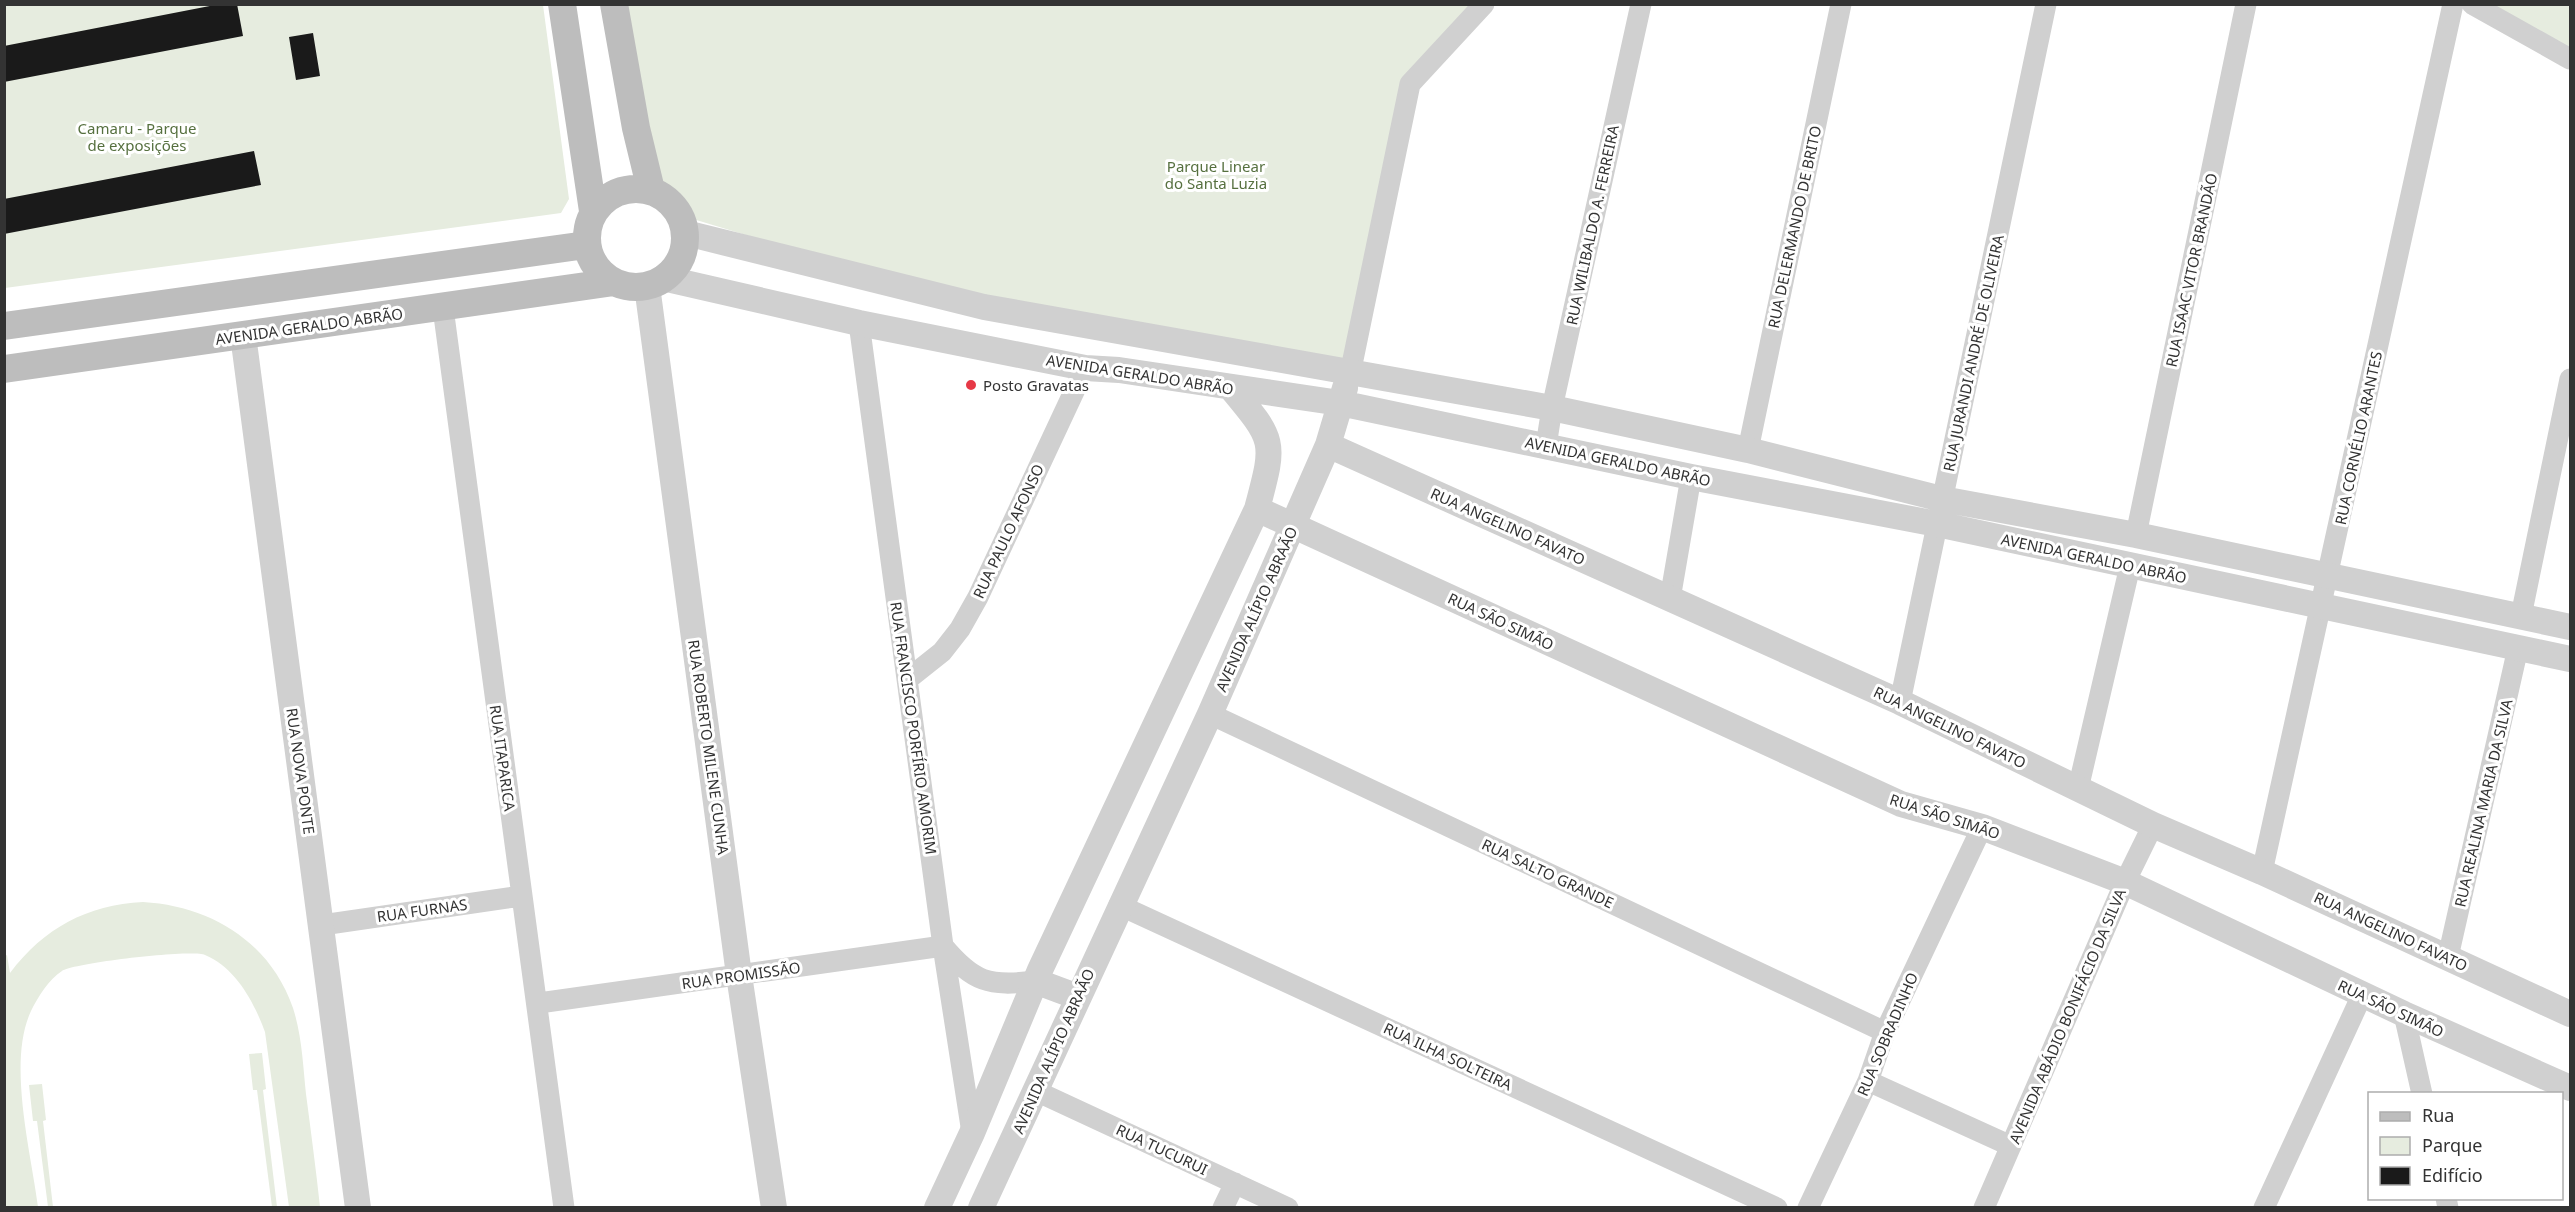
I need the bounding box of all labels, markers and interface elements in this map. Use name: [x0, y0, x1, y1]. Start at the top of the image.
park label: Camaru - Parque de exposições: [78, 118, 196, 155]
street label: RUA WILIBALDO A. FERREIRA: [1561, 123, 1623, 327]
street label: RUA DELERMANDO DE BRITO: [1763, 124, 1825, 330]
park label: Parque Linear do Santa Luzia: [1165, 156, 1267, 193]
street label: RUA ISAAC VITOR BRANDÃO: [2161, 171, 2221, 369]
street label: RUA JURANDI ANDRÉ DE OLIVEIRA: [1938, 232, 2008, 473]
street label: AVENIDA GERALDO ABRÃO: [214, 303, 404, 349]
street label: AVENIDA GERALDO ABRÃO: [1045, 349, 1235, 399]
street label: RUA CORNÉLIO ARANTES: [2330, 349, 2386, 527]
place label: Posto Gravatas: [983, 375, 1089, 395]
marker: Posto Gravatas: [964, 378, 978, 392]
street label: AVENIDA GERALDO ABRÃO: [1523, 432, 1713, 490]
street label: RUA PAULO AFONSO: [968, 461, 1048, 601]
street label: RUA ANGELINO FAVATO: [1428, 483, 1588, 569]
street label: AVENIDA ALÍPIO ABRAÃO: [1211, 523, 1301, 695]
street label: AVENIDA GERALDO ABRÃO: [1999, 529, 2189, 587]
street label: RUA SÃO SIMÃO: [1445, 588, 1557, 654]
street label: RUA FRANCISCO PORFÍRIO AMORIM: [886, 600, 942, 856]
street label: RUA ROBERTO MILENE CUNHA: [684, 638, 734, 856]
street label: RUA ANGELINO FAVATO: [1871, 681, 2029, 773]
street label: RUA REALINA MARIA DA SILVA: [2449, 697, 2517, 909]
street label: RUA ITAPARICA: [486, 704, 520, 813]
street label: RUA NOVA PONTE: [282, 707, 320, 835]
street label: RUA SÃO SIMÃO: [1887, 789, 2003, 843]
street label: RUA SALTO GRANDE: [1479, 834, 1617, 912]
street label: AVENIDA ABÁDIO BONIFÁCIO DA SILVA: [2004, 885, 2130, 1147]
street label: RUA ANGELINO FAVATO: [2311, 887, 2471, 975]
street label: RUA FURNAS: [376, 894, 468, 926]
street label: RUA PROMISSÃO: [680, 957, 802, 993]
street label: AVENIDA ALÍPIO ABRAÃO: [1008, 965, 1098, 1137]
street label: RUA SOBRADINHO: [1852, 969, 1922, 1099]
street label: RUA SÃO SIMÃO: [2335, 975, 2447, 1041]
street label: RUA ILHA SOLTEIRA: [1381, 1017, 1516, 1095]
legend: [2368, 1092, 2563, 1200]
text: Rua: [2422, 1103, 2454, 1127]
street label: RUA TUCURUI: [1113, 1119, 1211, 1179]
text: Parque: [2422, 1133, 2482, 1157]
text: Edifício: [2422, 1163, 2483, 1187]

